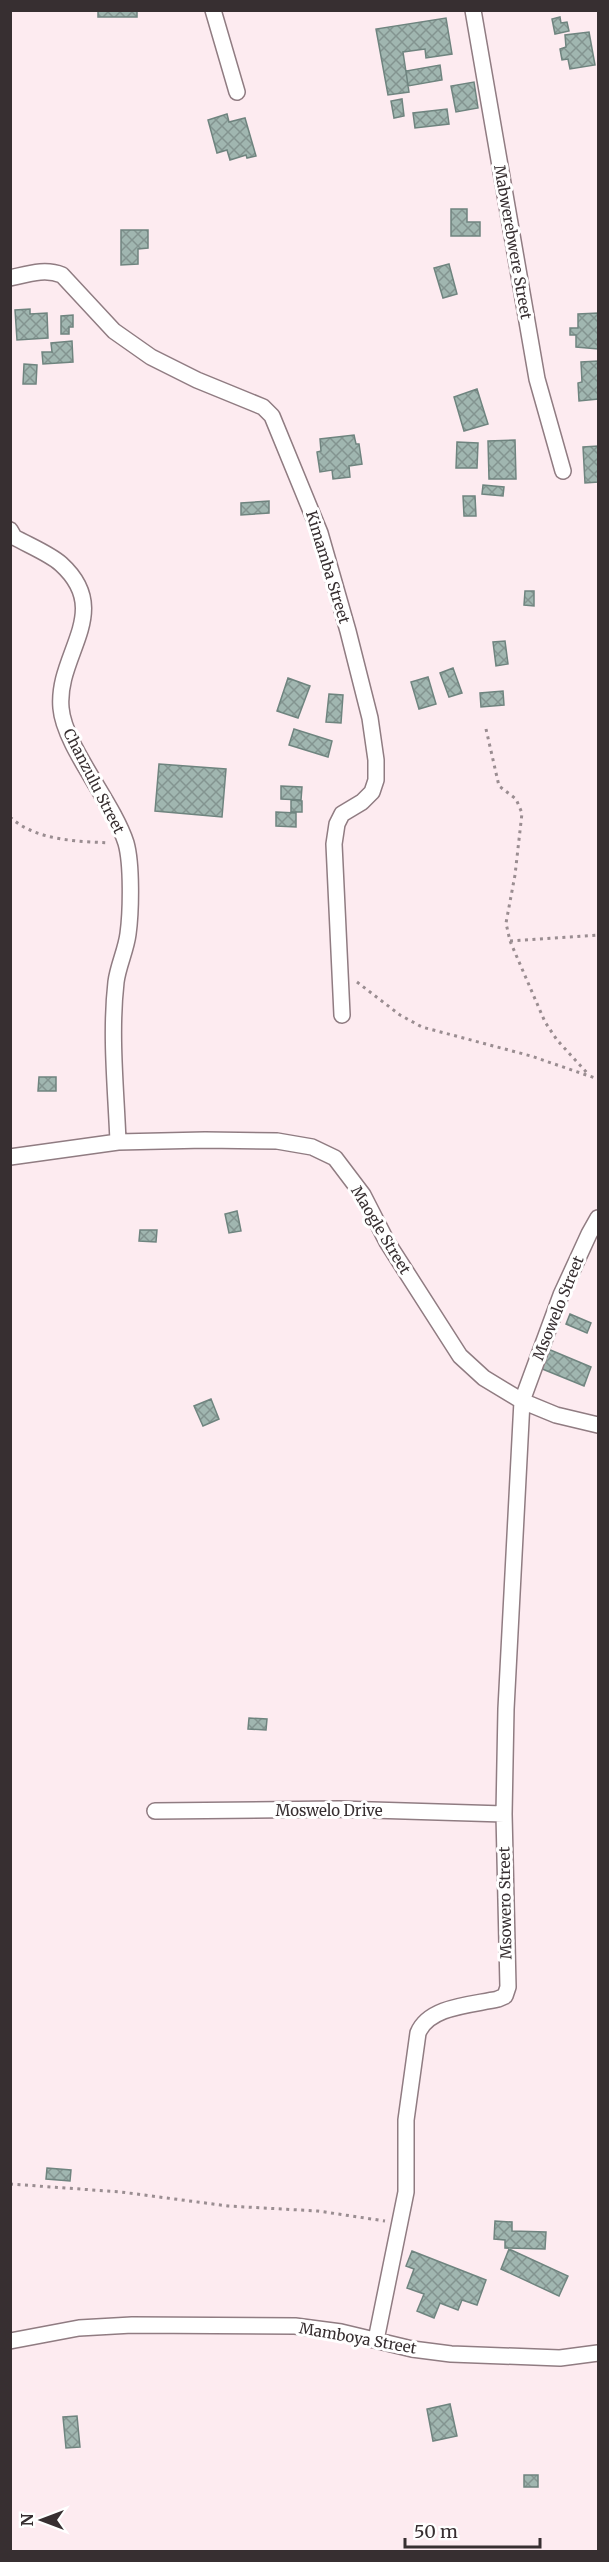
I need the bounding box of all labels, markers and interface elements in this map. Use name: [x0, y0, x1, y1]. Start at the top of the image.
street label: Mabwerebwere Street: [490, 163, 536, 321]
street label: Kimamba Street: [302, 508, 354, 626]
street label: Chanzulu Street: [59, 725, 129, 837]
street label: Maogle Street: [347, 1182, 415, 1278]
street label: Msowelo Street: [528, 1253, 588, 1363]
street label: Moswelo Drive: [275, 1801, 383, 1820]
street label: Msowero Street: [495, 1846, 515, 1960]
street label: Mamboya Street: [298, 2318, 418, 2358]
north arrow: [12, 2490, 72, 2550]
scale bar: [405, 2511, 540, 2549]
text: N: [17, 2513, 37, 2526]
text: 50 m: [414, 2520, 458, 2543]

